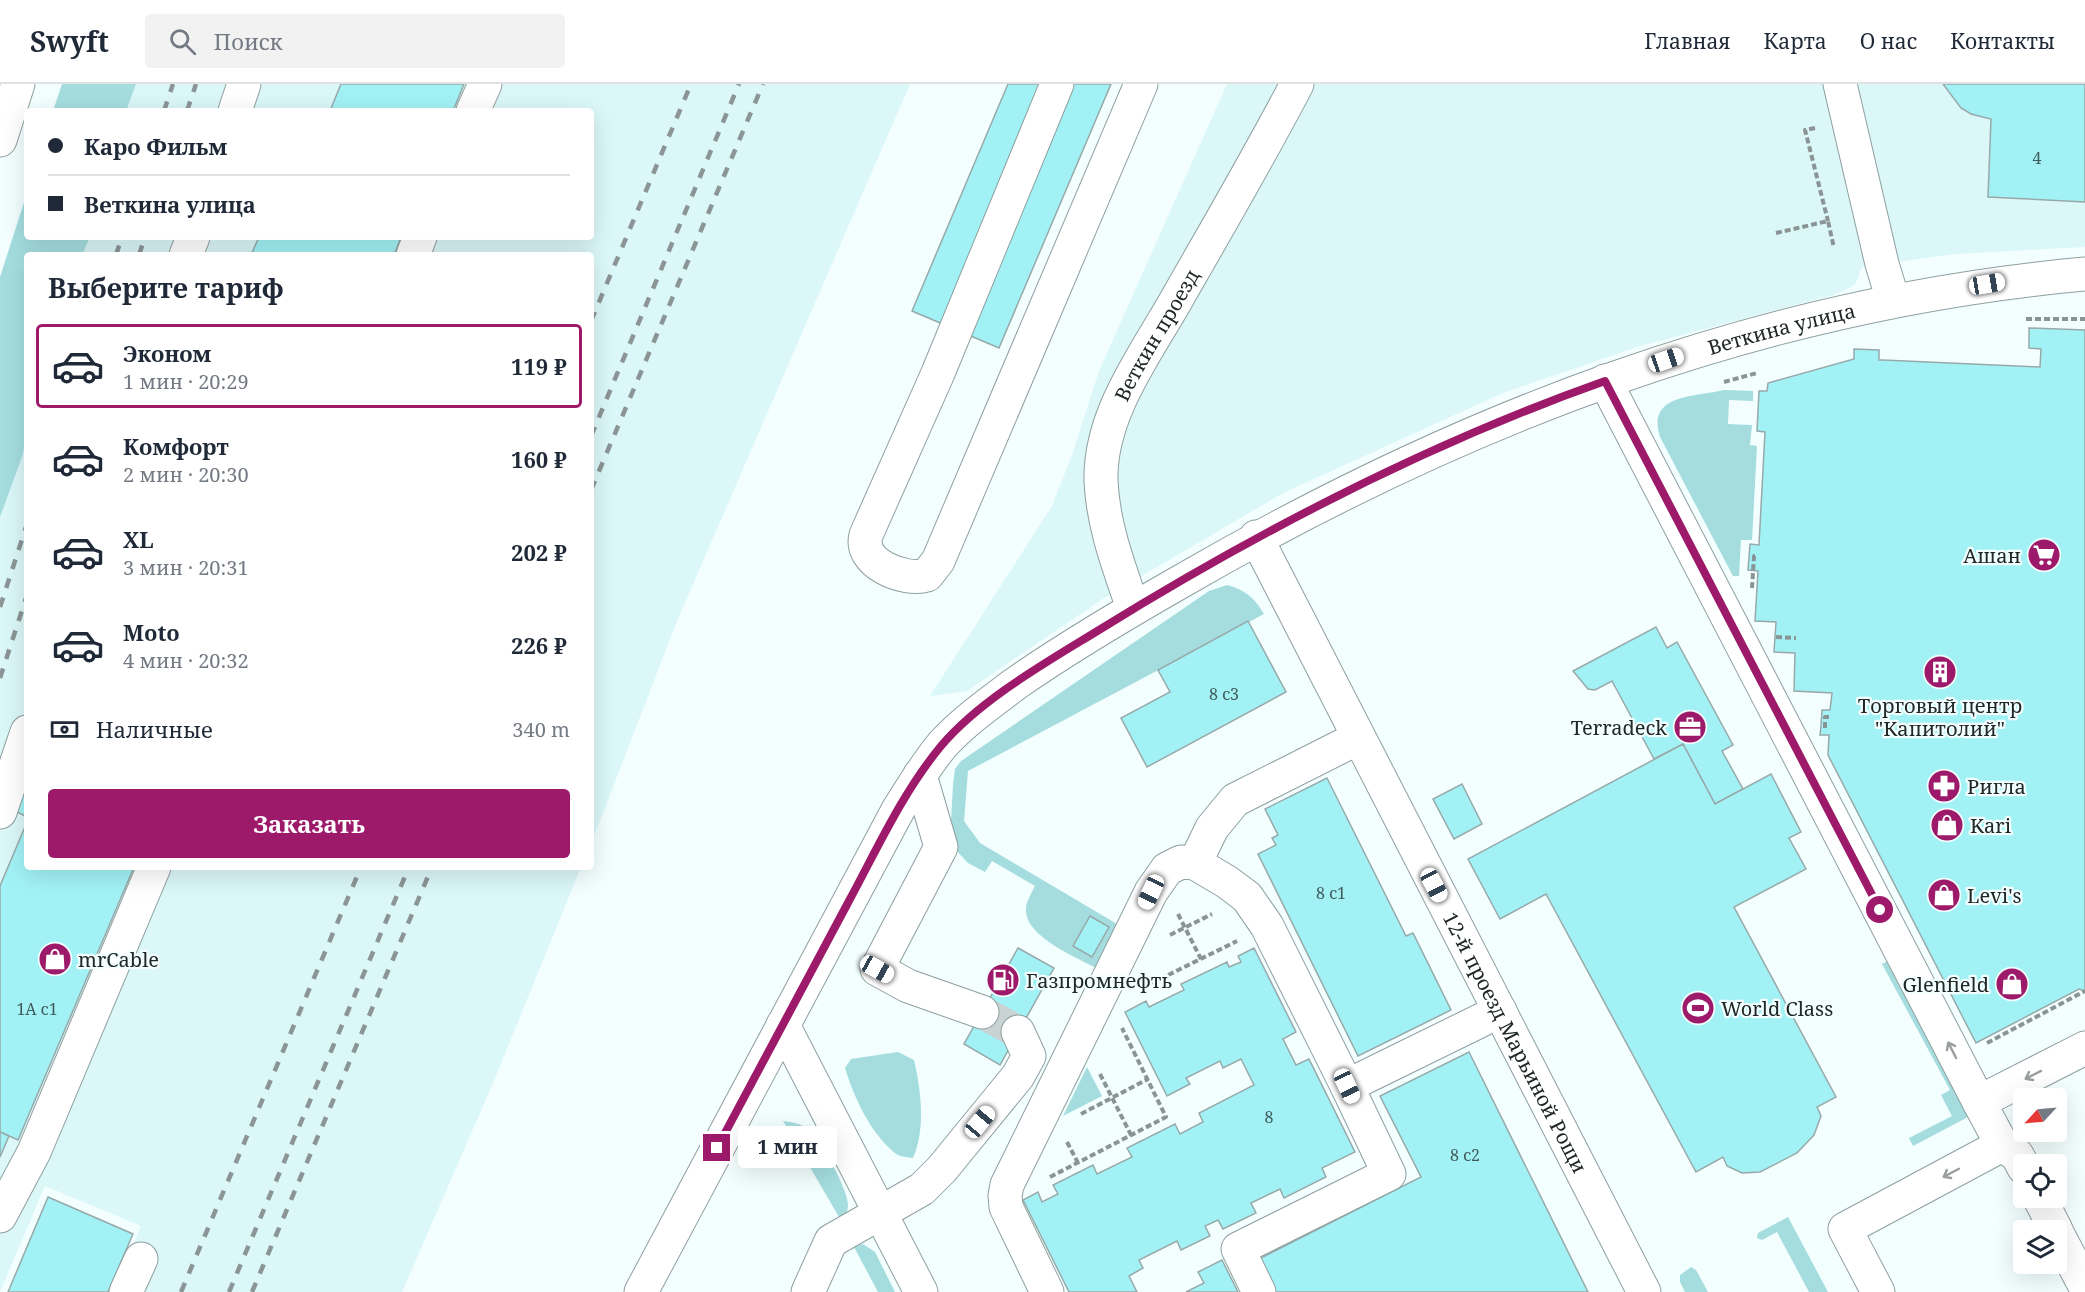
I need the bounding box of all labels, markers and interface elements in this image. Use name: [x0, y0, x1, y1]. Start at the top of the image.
search box: [145, 14, 565, 68]
text: Swyft: [30, 22, 109, 60]
icon: search: [166, 25, 199, 58]
text: Поиск: [214, 26, 283, 56]
text: Главная: [1644, 27, 1731, 55]
text: Карта: [1764, 27, 1827, 55]
text: О нас: [1860, 27, 1917, 55]
text: Контакты: [1950, 27, 2055, 55]
text: Каро Фильм: [84, 131, 227, 161]
house number: 4: [2033, 147, 2042, 169]
text: Веткина улица: [84, 189, 256, 219]
street label: Веткин проезд: [1108, 264, 1205, 405]
text: Выберите тариф: [48, 269, 284, 306]
car: [1968, 272, 2006, 296]
street label: Веткина улица: [1704, 296, 1858, 361]
text: Эконом: [123, 338, 211, 368]
icon: car: [51, 339, 105, 393]
car: [1646, 346, 1686, 374]
text: 119 ₽: [511, 351, 567, 381]
text: 1 мин · 20:29: [123, 368, 249, 395]
text: Комфорт: [123, 431, 229, 461]
icon: car: [51, 432, 105, 486]
text: 160 ₽: [511, 444, 567, 474]
text: 2 мин · 20:30: [123, 461, 249, 488]
text: XL: [123, 524, 154, 554]
icon: car: [51, 525, 105, 579]
text: 202 ₽: [511, 537, 567, 567]
supermarket icon: Ашан: [2026, 537, 2062, 573]
place label: Ашан: [1963, 542, 2021, 569]
text: 3 мин · 20:31: [123, 554, 249, 581]
text: Moto: [123, 617, 180, 647]
icon: car: [51, 618, 105, 672]
text: 226 ₽: [511, 630, 567, 660]
text: 4 мин · 20:32: [123, 647, 249, 674]
building icon: Торговый центр "Капитолий": [1922, 654, 1958, 690]
house number: 8 с3: [1209, 683, 1239, 705]
place label: Торговый центр "Капитолий": [1858, 692, 2022, 742]
office icon: Terradeck: [1672, 709, 1708, 745]
icon: cash: [48, 713, 81, 746]
text: Наличные: [96, 714, 213, 744]
place label: Terradeck: [1571, 714, 1667, 741]
text: 340 m: [512, 716, 570, 743]
pharmacy icon: Ригла: [1926, 768, 1962, 804]
place label: Ригла: [1967, 773, 2026, 800]
button: Заказать: [48, 789, 570, 858]
shop icon: Kari: [1929, 807, 1965, 843]
place label: Kari: [1970, 812, 2012, 839]
car: [1418, 865, 1450, 905]
car: [1135, 872, 1167, 912]
shop icon: Levi's: [1926, 877, 1962, 913]
house number: 8 с1: [1316, 882, 1346, 904]
place label: Levi's: [1967, 882, 2022, 909]
route start: [1866, 896, 1893, 923]
street label: 12-й проезд Марьиной Рощи: [1437, 907, 1594, 1177]
shop icon: mrCable: [37, 941, 73, 977]
place label: mrCable: [78, 946, 159, 973]
car: [857, 952, 897, 986]
fuel station icon: Газпромнефть: [985, 962, 1021, 998]
shop icon: Glenfield: [1994, 966, 2030, 1002]
place label: Газпромнефть: [1026, 967, 1172, 994]
place label: Glenfield: [1902, 971, 1989, 998]
sports icon: World Class: [1680, 990, 1716, 1026]
place label: World Class: [1721, 995, 1833, 1022]
house number: 1А с1: [16, 998, 58, 1020]
one-way arrow: [1946, 1042, 1957, 1060]
car: [1331, 1066, 1363, 1106]
one-way arrow: [2025, 1069, 2042, 1081]
north arrow: [2013, 1088, 2067, 1142]
map controls: [2013, 1088, 2067, 1274]
car: [962, 1102, 998, 1142]
house number: 8: [1265, 1106, 1274, 1128]
callout: 1 мин: [738, 1127, 837, 1169]
text: 1 мин: [757, 1133, 818, 1160]
route end: [703, 1134, 730, 1161]
house number: 8 с2: [1450, 1144, 1480, 1166]
button: locate: [2013, 1154, 2067, 1208]
one-way arrow: [1942, 1168, 1960, 1179]
button: layers: [2013, 1220, 2067, 1274]

